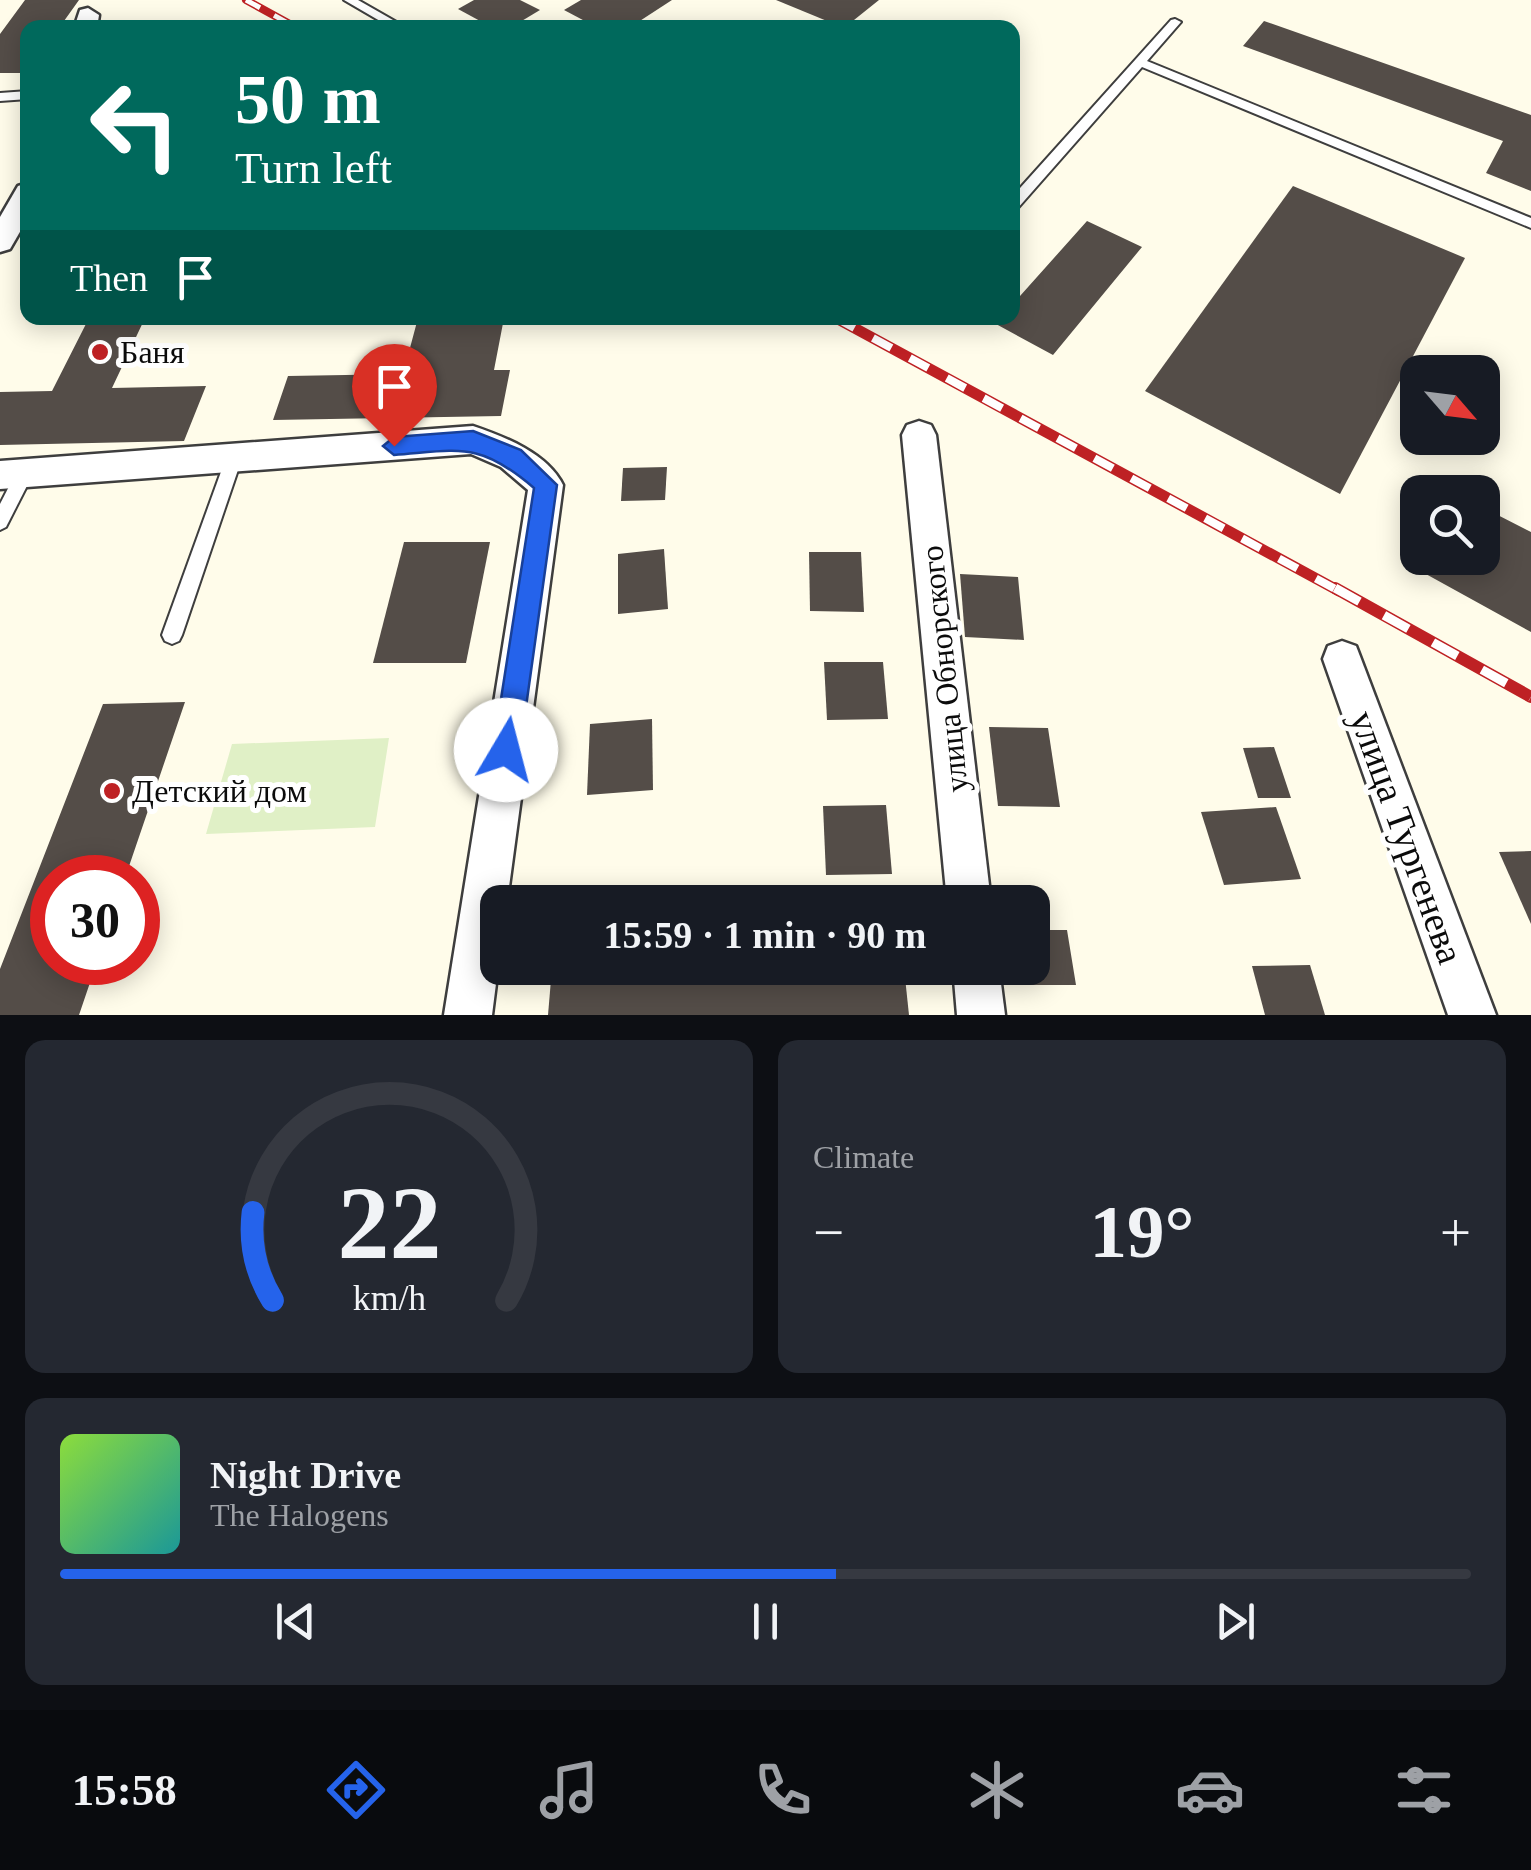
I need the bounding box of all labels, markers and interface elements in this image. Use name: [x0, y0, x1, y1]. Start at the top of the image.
icon: left: [70, 60, 200, 190]
text: 50 m: [235, 61, 381, 138]
text: Turn left: [235, 143, 392, 193]
icon: arrive: [168, 250, 223, 305]
text: Then: [70, 257, 148, 299]
place label: Баня: [120, 334, 185, 370]
marker: Баня: [89, 341, 111, 363]
pin: [352, 344, 437, 447]
north arrow: [1400, 355, 1500, 455]
map controls: [1400, 355, 1500, 575]
icon: arrive: [367, 359, 422, 414]
button: search: [1400, 475, 1500, 575]
street label: улица Обнорского: [913, 544, 975, 794]
position arrow: [454, 698, 558, 802]
street label: улица Тургенева: [1342, 705, 1472, 969]
place label: Детский дом: [132, 773, 307, 809]
marker: Детский дом: [101, 780, 123, 802]
speed limit sign: 30: [30, 855, 160, 985]
text: 15:59 · 1 min · 90 m: [604, 914, 927, 956]
text: Climate: [813, 1139, 914, 1175]
text: 22: [337, 1165, 441, 1280]
text: 19°: [1090, 1190, 1195, 1273]
text: −: [813, 1202, 844, 1263]
text: +: [1440, 1202, 1471, 1263]
text: km/h: [352, 1278, 426, 1318]
text: Night Drive: [210, 1454, 401, 1496]
text: The Halogens: [210, 1497, 389, 1533]
icon: previous: [268, 1594, 323, 1649]
icon: pause: [738, 1594, 793, 1649]
icon: next: [1208, 1594, 1263, 1649]
icon: directions: [321, 1755, 391, 1825]
icon: music: [534, 1755, 604, 1825]
icon: phone: [748, 1755, 818, 1825]
icon: climate: [962, 1755, 1032, 1825]
icon: car: [1175, 1755, 1245, 1825]
icon: filters: [1389, 1755, 1459, 1825]
text: 15:58: [72, 1765, 177, 1815]

